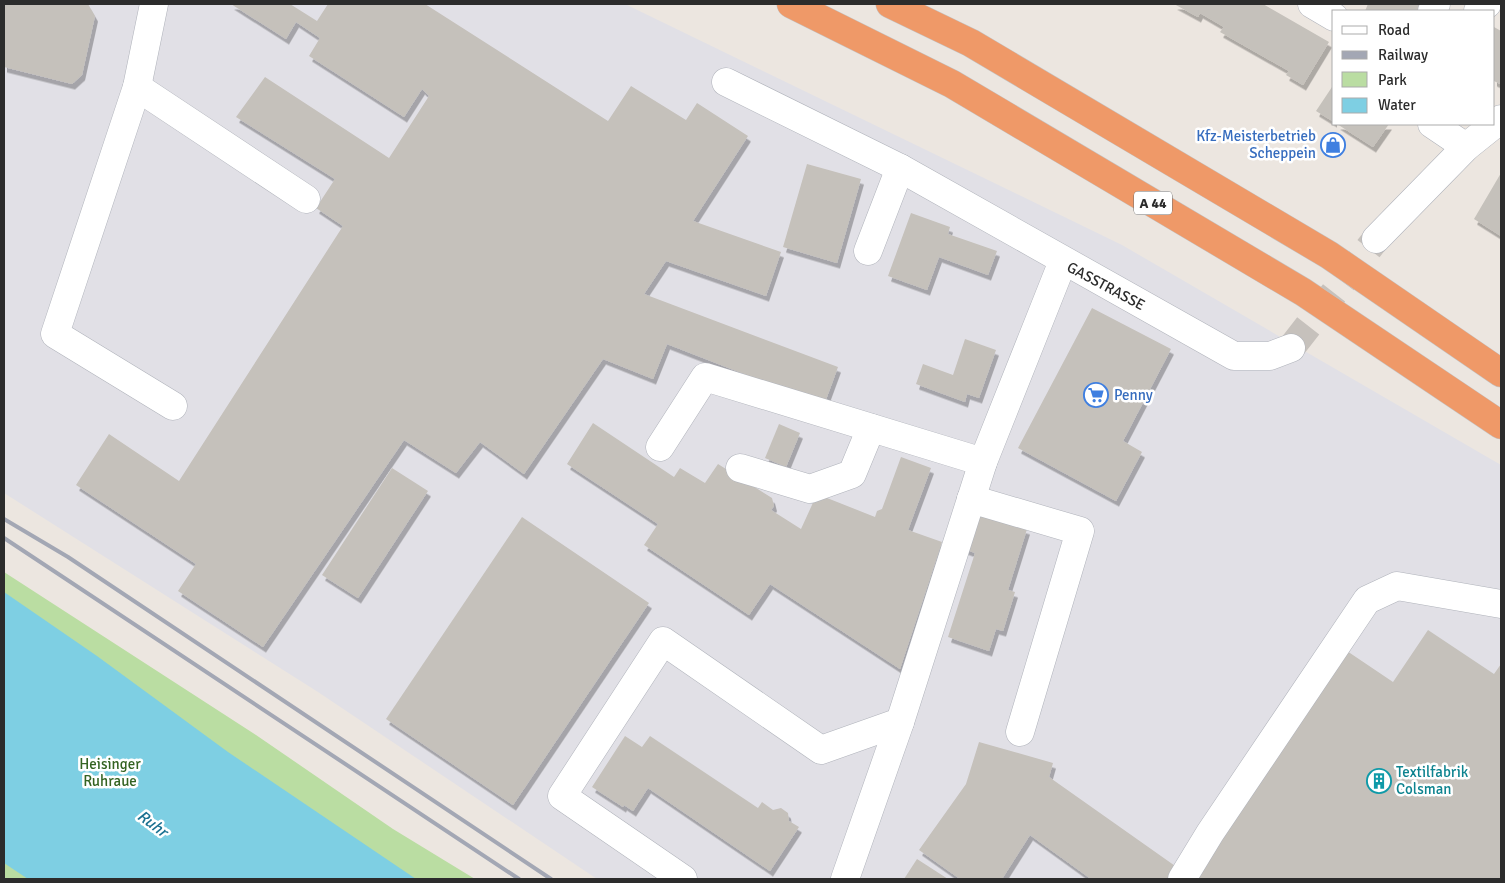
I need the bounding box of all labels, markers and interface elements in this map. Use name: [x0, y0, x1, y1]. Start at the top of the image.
legend: [1332, 10, 1495, 125]
text: Road: [1378, 21, 1410, 39]
text: Railway: [1378, 46, 1428, 64]
text: Park: [1378, 71, 1407, 89]
text: Water: [1378, 96, 1416, 114]
place label: Kfz-Meisterbetrieb Scheppein: [1196, 127, 1316, 162]
shop icon: Kfz-Meisterbetrieb Scheppein: [1320, 132, 1346, 158]
road number: A 44: [1134, 192, 1172, 214]
street label: GASSTRASSE: [1064, 258, 1148, 314]
supermarket icon: Penny: [1083, 382, 1109, 408]
place label: Penny: [1114, 386, 1153, 404]
park label: Heisinger Ruhraue: [79, 755, 141, 790]
place label: Textilfabrik Colsman: [1396, 763, 1469, 798]
building icon: Textilfabrik Colsman: [1366, 768, 1392, 794]
water label: Ruhr: [133, 806, 173, 843]

